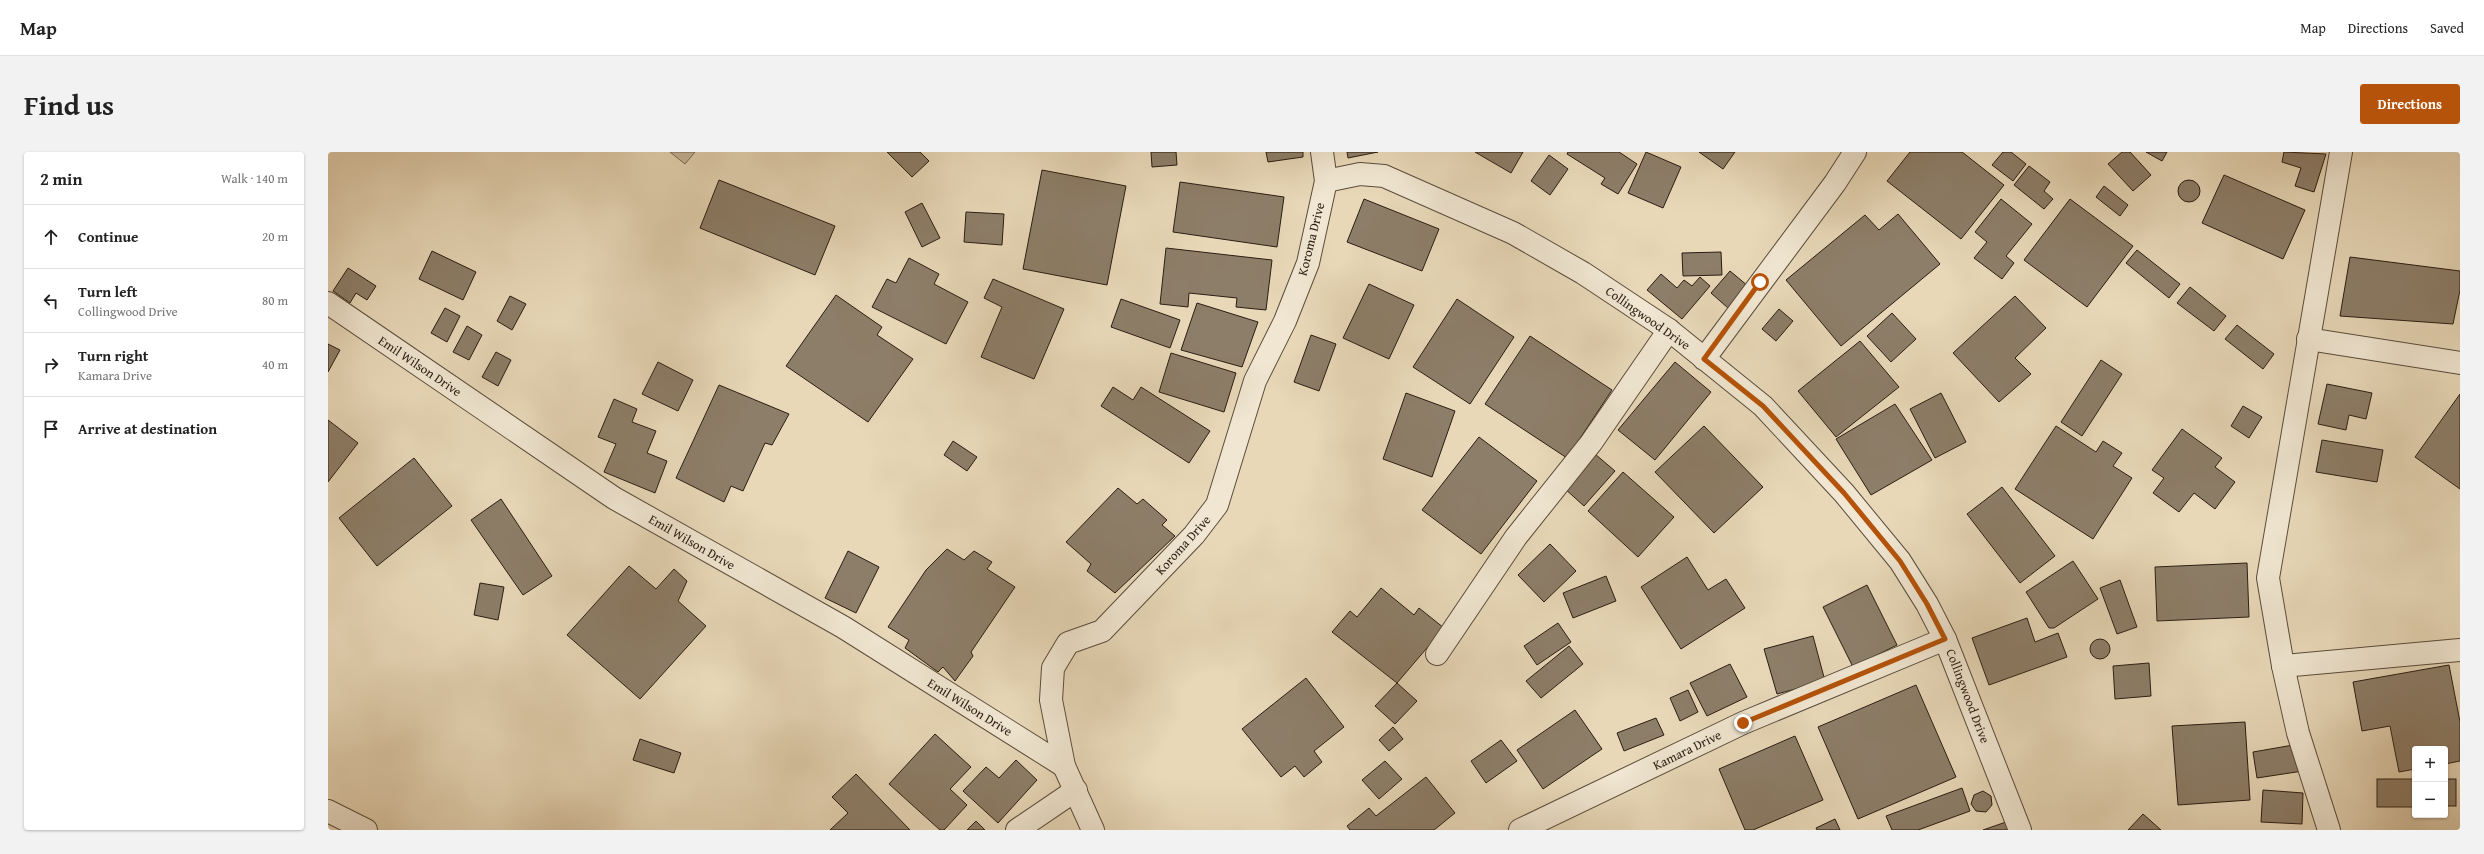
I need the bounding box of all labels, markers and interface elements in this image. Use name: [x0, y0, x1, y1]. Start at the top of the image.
text: Map: [20, 14, 57, 42]
text: Map: [2300, 18, 2326, 38]
text: Directions: [2348, 18, 2408, 38]
text: Saved: [2430, 18, 2464, 38]
text: Find us: [24, 84, 114, 125]
button: Directions: [2360, 84, 2460, 124]
text: 2 min: [40, 166, 82, 191]
text: Walk · 140 m: [221, 169, 288, 188]
street label: Koroma Drive: [1293, 200, 1329, 278]
icon: ahead: [40, 226, 62, 248]
text: Continue: [78, 226, 139, 247]
text: 20 m: [262, 227, 288, 246]
route start: [1751, 273, 1769, 291]
text: Turn left: [78, 281, 137, 302]
street label: Collingwood Drive: [1602, 282, 1694, 354]
icon: left: [40, 290, 62, 312]
text: 80 m: [262, 291, 288, 310]
text: Collingwood Drive: [78, 302, 178, 321]
street label: Emil Wilson Drive: [375, 331, 465, 401]
text: Turn right: [78, 345, 149, 366]
icon: right: [40, 354, 62, 376]
text: 40 m: [262, 355, 288, 374]
text: Kamara Drive: [78, 366, 152, 385]
icon: arrive: [40, 418, 62, 440]
text: Arrive at destination: [78, 418, 217, 439]
street label: Emil Wilson Drive: [645, 510, 739, 574]
street label: Koroma Drive: [1151, 511, 1215, 579]
street label: Collingwood Drive: [1941, 646, 1995, 746]
street label: Emil Wilson Drive: [924, 673, 1016, 741]
route end: [1734, 714, 1752, 732]
street label: Kamara Drive: [1650, 725, 1724, 775]
map controls: [2412, 746, 2448, 818]
button: +: [2412, 746, 2448, 782]
button: −: [2412, 782, 2448, 818]

